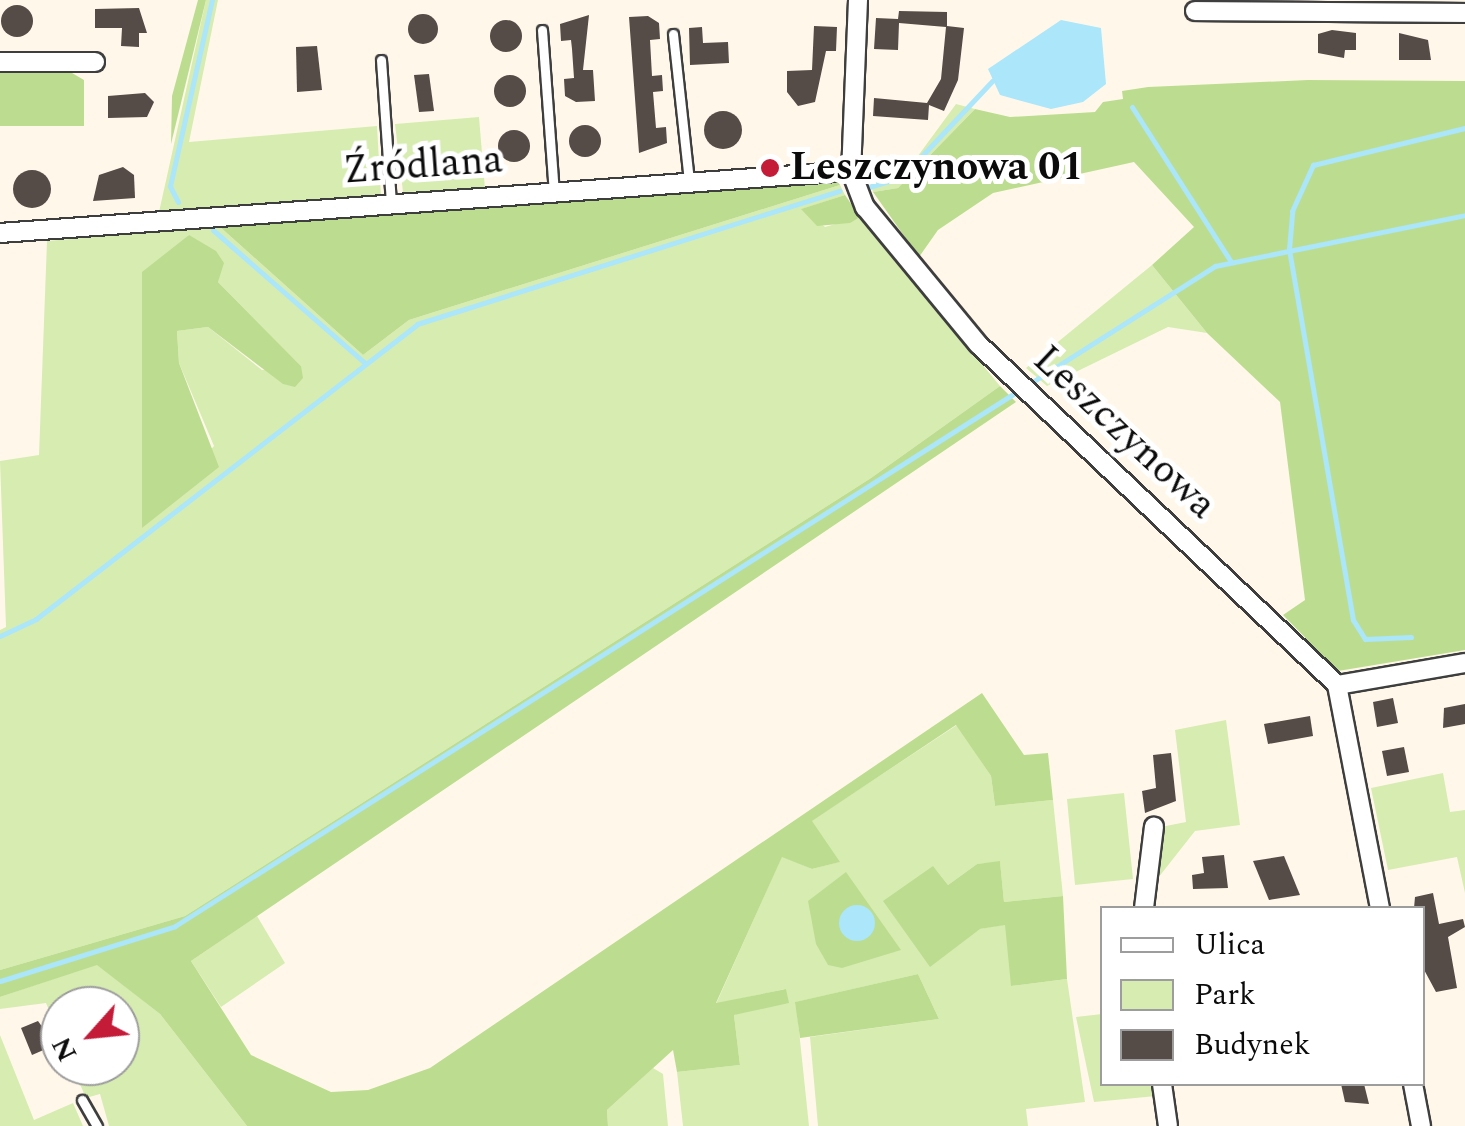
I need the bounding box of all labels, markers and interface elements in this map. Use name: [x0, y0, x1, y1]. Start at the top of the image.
street label: Źródlana: [342, 136, 504, 196]
place label: Leszczynowa 01: [790, 144, 1083, 192]
marker: Leszczynowa 01: [759, 157, 781, 179]
street label: Leszczynowa: [1023, 336, 1225, 530]
legend: [1100, 906, 1425, 1086]
text: Ulica: [1194, 922, 1265, 968]
text: Park: [1194, 972, 1256, 1018]
north arrow: [40, 986, 140, 1086]
text: Budynek: [1194, 1022, 1310, 1068]
text: N: [40, 1029, 89, 1069]

